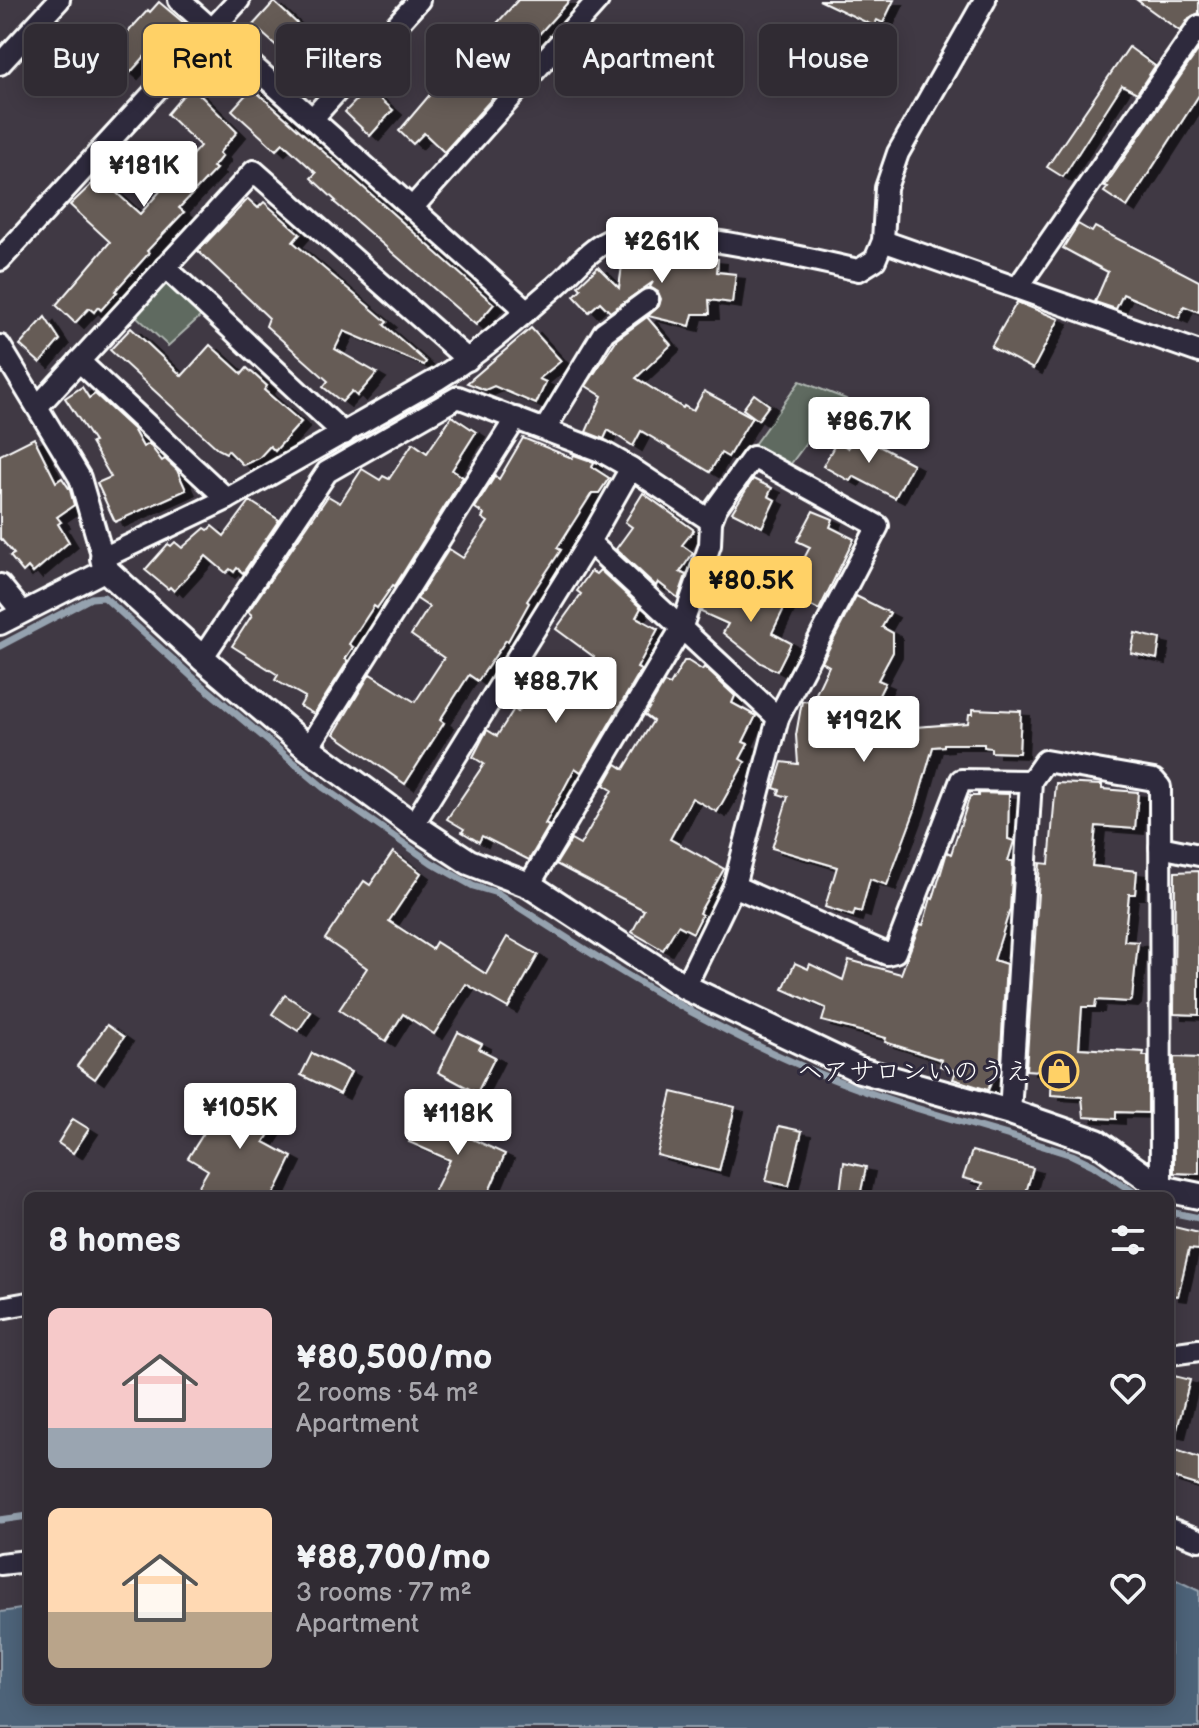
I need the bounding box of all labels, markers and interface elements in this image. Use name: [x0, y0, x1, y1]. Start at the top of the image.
chip: Buy: [24, 24, 127, 96]
chip: Rent: [143, 24, 260, 96]
chip: Filters: [276, 24, 410, 96]
chip: New: [426, 24, 539, 96]
chip: Apartment: [555, 24, 743, 96]
chip: House: [759, 24, 897, 96]
pin: ¥181K: [88, 141, 200, 209]
text: ¥181K: [108, 151, 180, 182]
pin: ¥261K: [606, 217, 718, 285]
text: ¥261K: [624, 227, 700, 258]
pin: ¥86.7K: [804, 397, 934, 465]
text: ¥86.7K: [826, 407, 912, 438]
pin: ¥80.5K: [686, 556, 816, 624]
text: ¥80.5K: [708, 566, 794, 597]
pin: ¥88.7K: [491, 657, 621, 725]
text: ¥88.7K: [514, 667, 599, 698]
pin: ¥192K: [808, 696, 920, 764]
text: ¥192K: [826, 706, 902, 737]
shop icon: ヘアサロンいのうえ: [1038, 1050, 1080, 1092]
place label: ヘアサロンいのうえ: [797, 1057, 1031, 1088]
pin: ¥105K: [184, 1083, 296, 1151]
pin: ¥118K: [402, 1089, 514, 1157]
text: ¥105K: [202, 1093, 278, 1124]
text: ¥118K: [422, 1099, 494, 1130]
icon: filters: [1106, 1218, 1150, 1262]
text: 8 homes: [48, 1220, 181, 1261]
text: ¥80,500/mo: [296, 1337, 492, 1378]
icon: home: [112, 1340, 208, 1436]
icon: heart: [1106, 1366, 1150, 1410]
text: 2 rooms · 54 m²: [296, 1378, 479, 1409]
text: Apartment: [296, 1409, 419, 1440]
text: ¥88,700/mo: [296, 1537, 491, 1578]
icon: home: [112, 1540, 208, 1636]
icon: heart: [1106, 1566, 1150, 1610]
text: 3 rooms · 77 m²: [296, 1578, 472, 1609]
text: Apartment: [296, 1609, 419, 1640]

